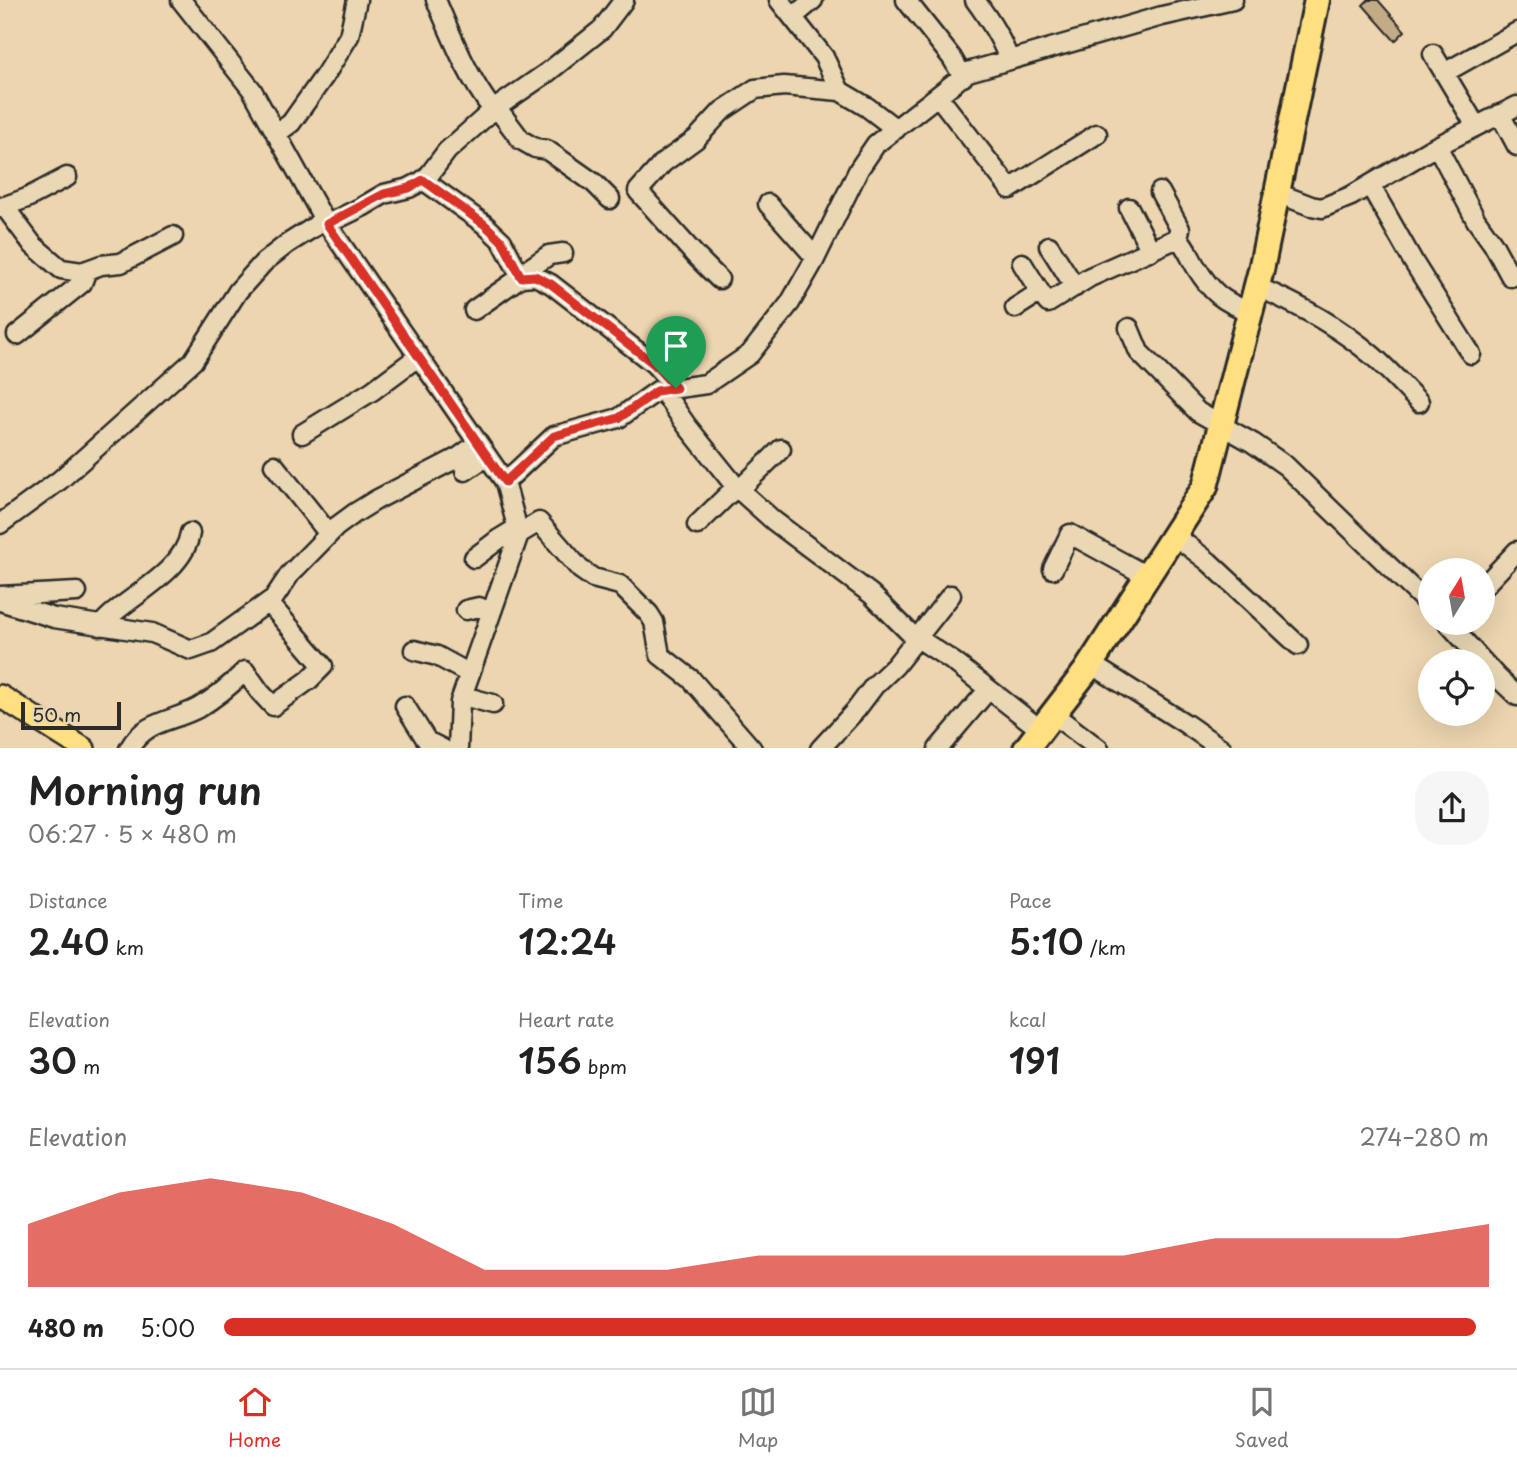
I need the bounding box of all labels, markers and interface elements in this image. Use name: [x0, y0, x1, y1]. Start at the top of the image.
pin: [646, 316, 706, 388]
icon: arrive: [657, 327, 695, 365]
north arrow: [1418, 558, 1494, 635]
map controls: [1418, 558, 1495, 726]
button: locate: [1418, 649, 1495, 726]
scale bar: [21, 699, 121, 731]
text: 50 m: [32, 700, 81, 728]
text: Morning run: [28, 761, 262, 818]
button: share: [1415, 771, 1489, 845]
text: 06:27 · 5 × 480 m: [28, 816, 237, 851]
text: Distance: [28, 886, 108, 914]
text: Time: [518, 886, 563, 914]
text: Pace: [1009, 886, 1052, 914]
text: 2.40: [28, 914, 109, 967]
text: 12:24: [518, 914, 617, 967]
text: 5:10: [1009, 914, 1084, 967]
text: km: [109, 933, 144, 961]
text: /km: [1084, 933, 1126, 961]
text: Elevation: [28, 1005, 110, 1033]
text: Heart rate: [518, 1005, 614, 1033]
text: kcal: [1009, 1005, 1047, 1033]
text: 30: [28, 1033, 77, 1086]
text: 156: [518, 1033, 582, 1086]
text: 191: [1009, 1033, 1060, 1086]
text: m: [77, 1052, 100, 1080]
text: bpm: [582, 1052, 627, 1080]
text: Elevation: [28, 1119, 127, 1154]
text: 274–280 m: [1360, 1119, 1489, 1154]
text: 480 m: [28, 1310, 104, 1345]
text: 5:00: [140, 1310, 195, 1345]
tab: Home: [228, 1383, 281, 1453]
tab: Map: [738, 1383, 778, 1453]
tab: Saved: [1235, 1383, 1289, 1453]

